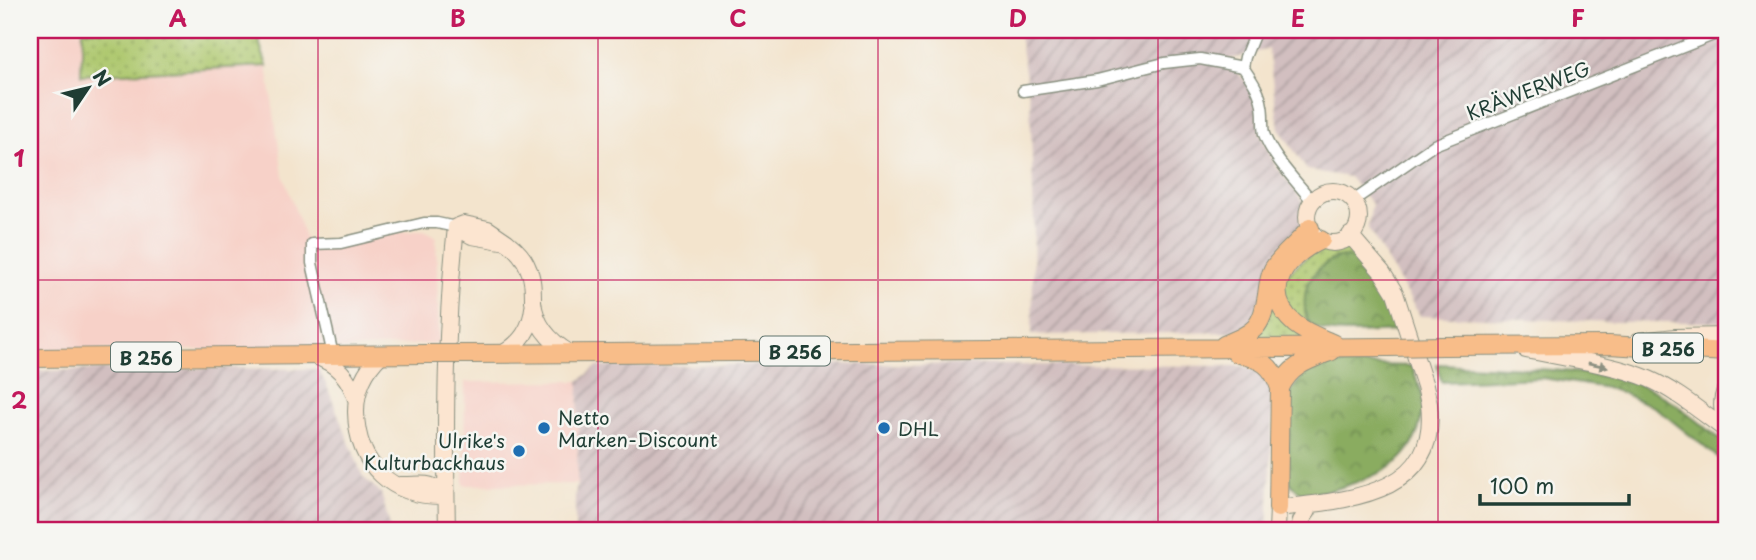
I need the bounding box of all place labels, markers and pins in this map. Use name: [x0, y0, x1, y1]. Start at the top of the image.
place label: Netto Marken-Discount: [558, 403, 718, 453]
place label: DHL: [898, 414, 939, 442]
marker: Netto Marken-Discount: [536, 420, 552, 436]
marker: DHL: [876, 420, 892, 436]
place label: Ulrike's Kulturbackhaus: [364, 426, 505, 476]
marker: Ulrike's Kulturbackhaus: [511, 443, 527, 459]

